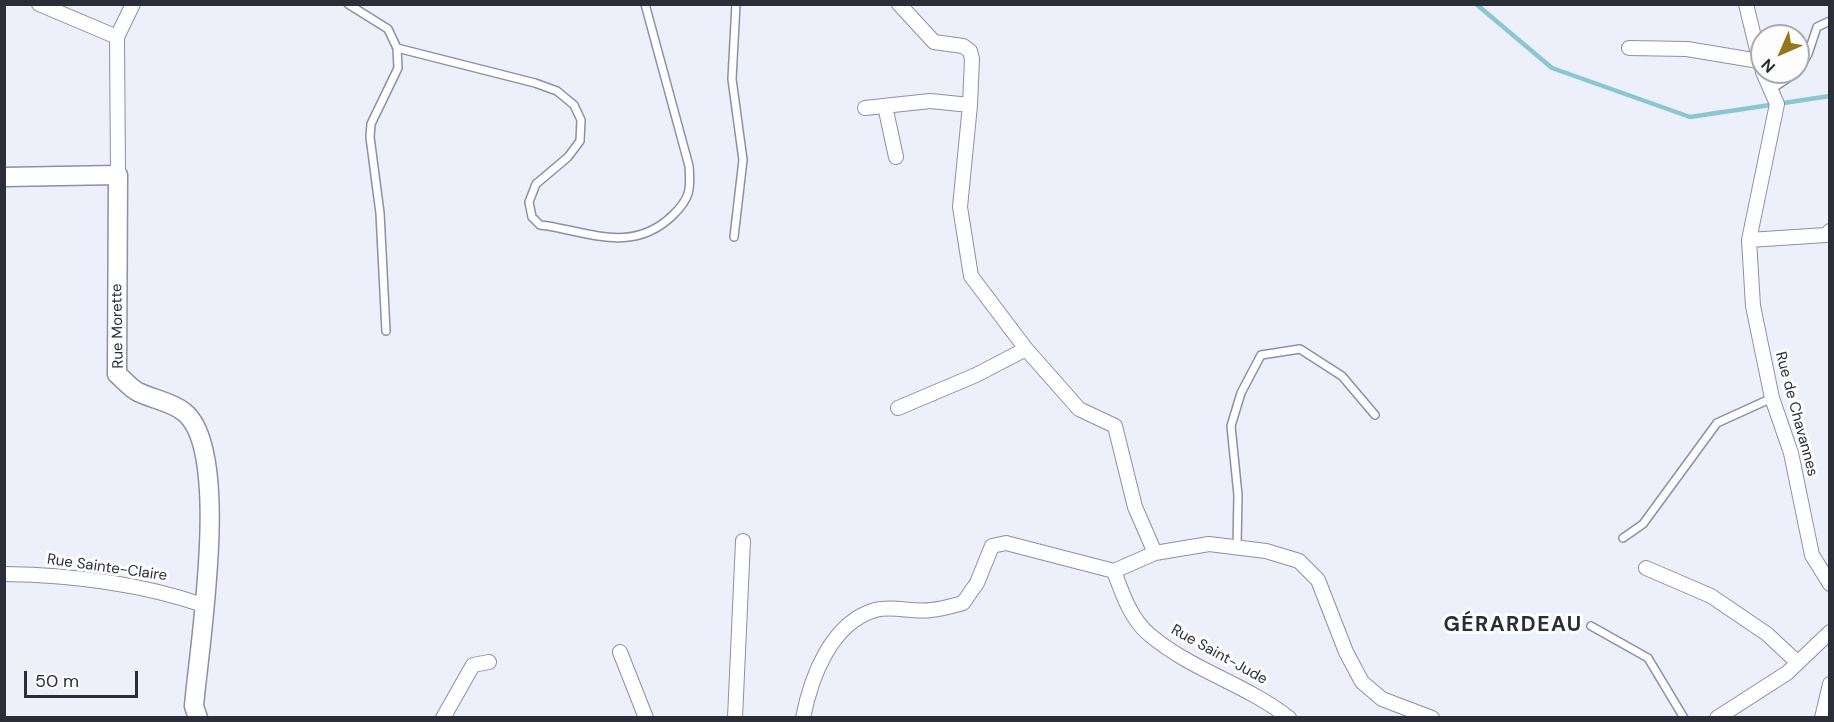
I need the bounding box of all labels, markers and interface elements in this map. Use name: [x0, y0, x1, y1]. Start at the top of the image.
north arrow: [1750, 24, 1810, 84]
text: N: [1757, 54, 1780, 77]
street label: Rue Morette: [108, 283, 128, 369]
street label: Rue de Chavannes: [1771, 350, 1821, 478]
street label: Rue Sainte-Claire: [46, 551, 168, 585]
district label: GÉRARDEAU: [1443, 612, 1583, 638]
street label: Rue Saint-Jude: [1168, 621, 1270, 689]
scale bar: [27, 659, 141, 697]
text: 50 m: [35, 669, 79, 693]

